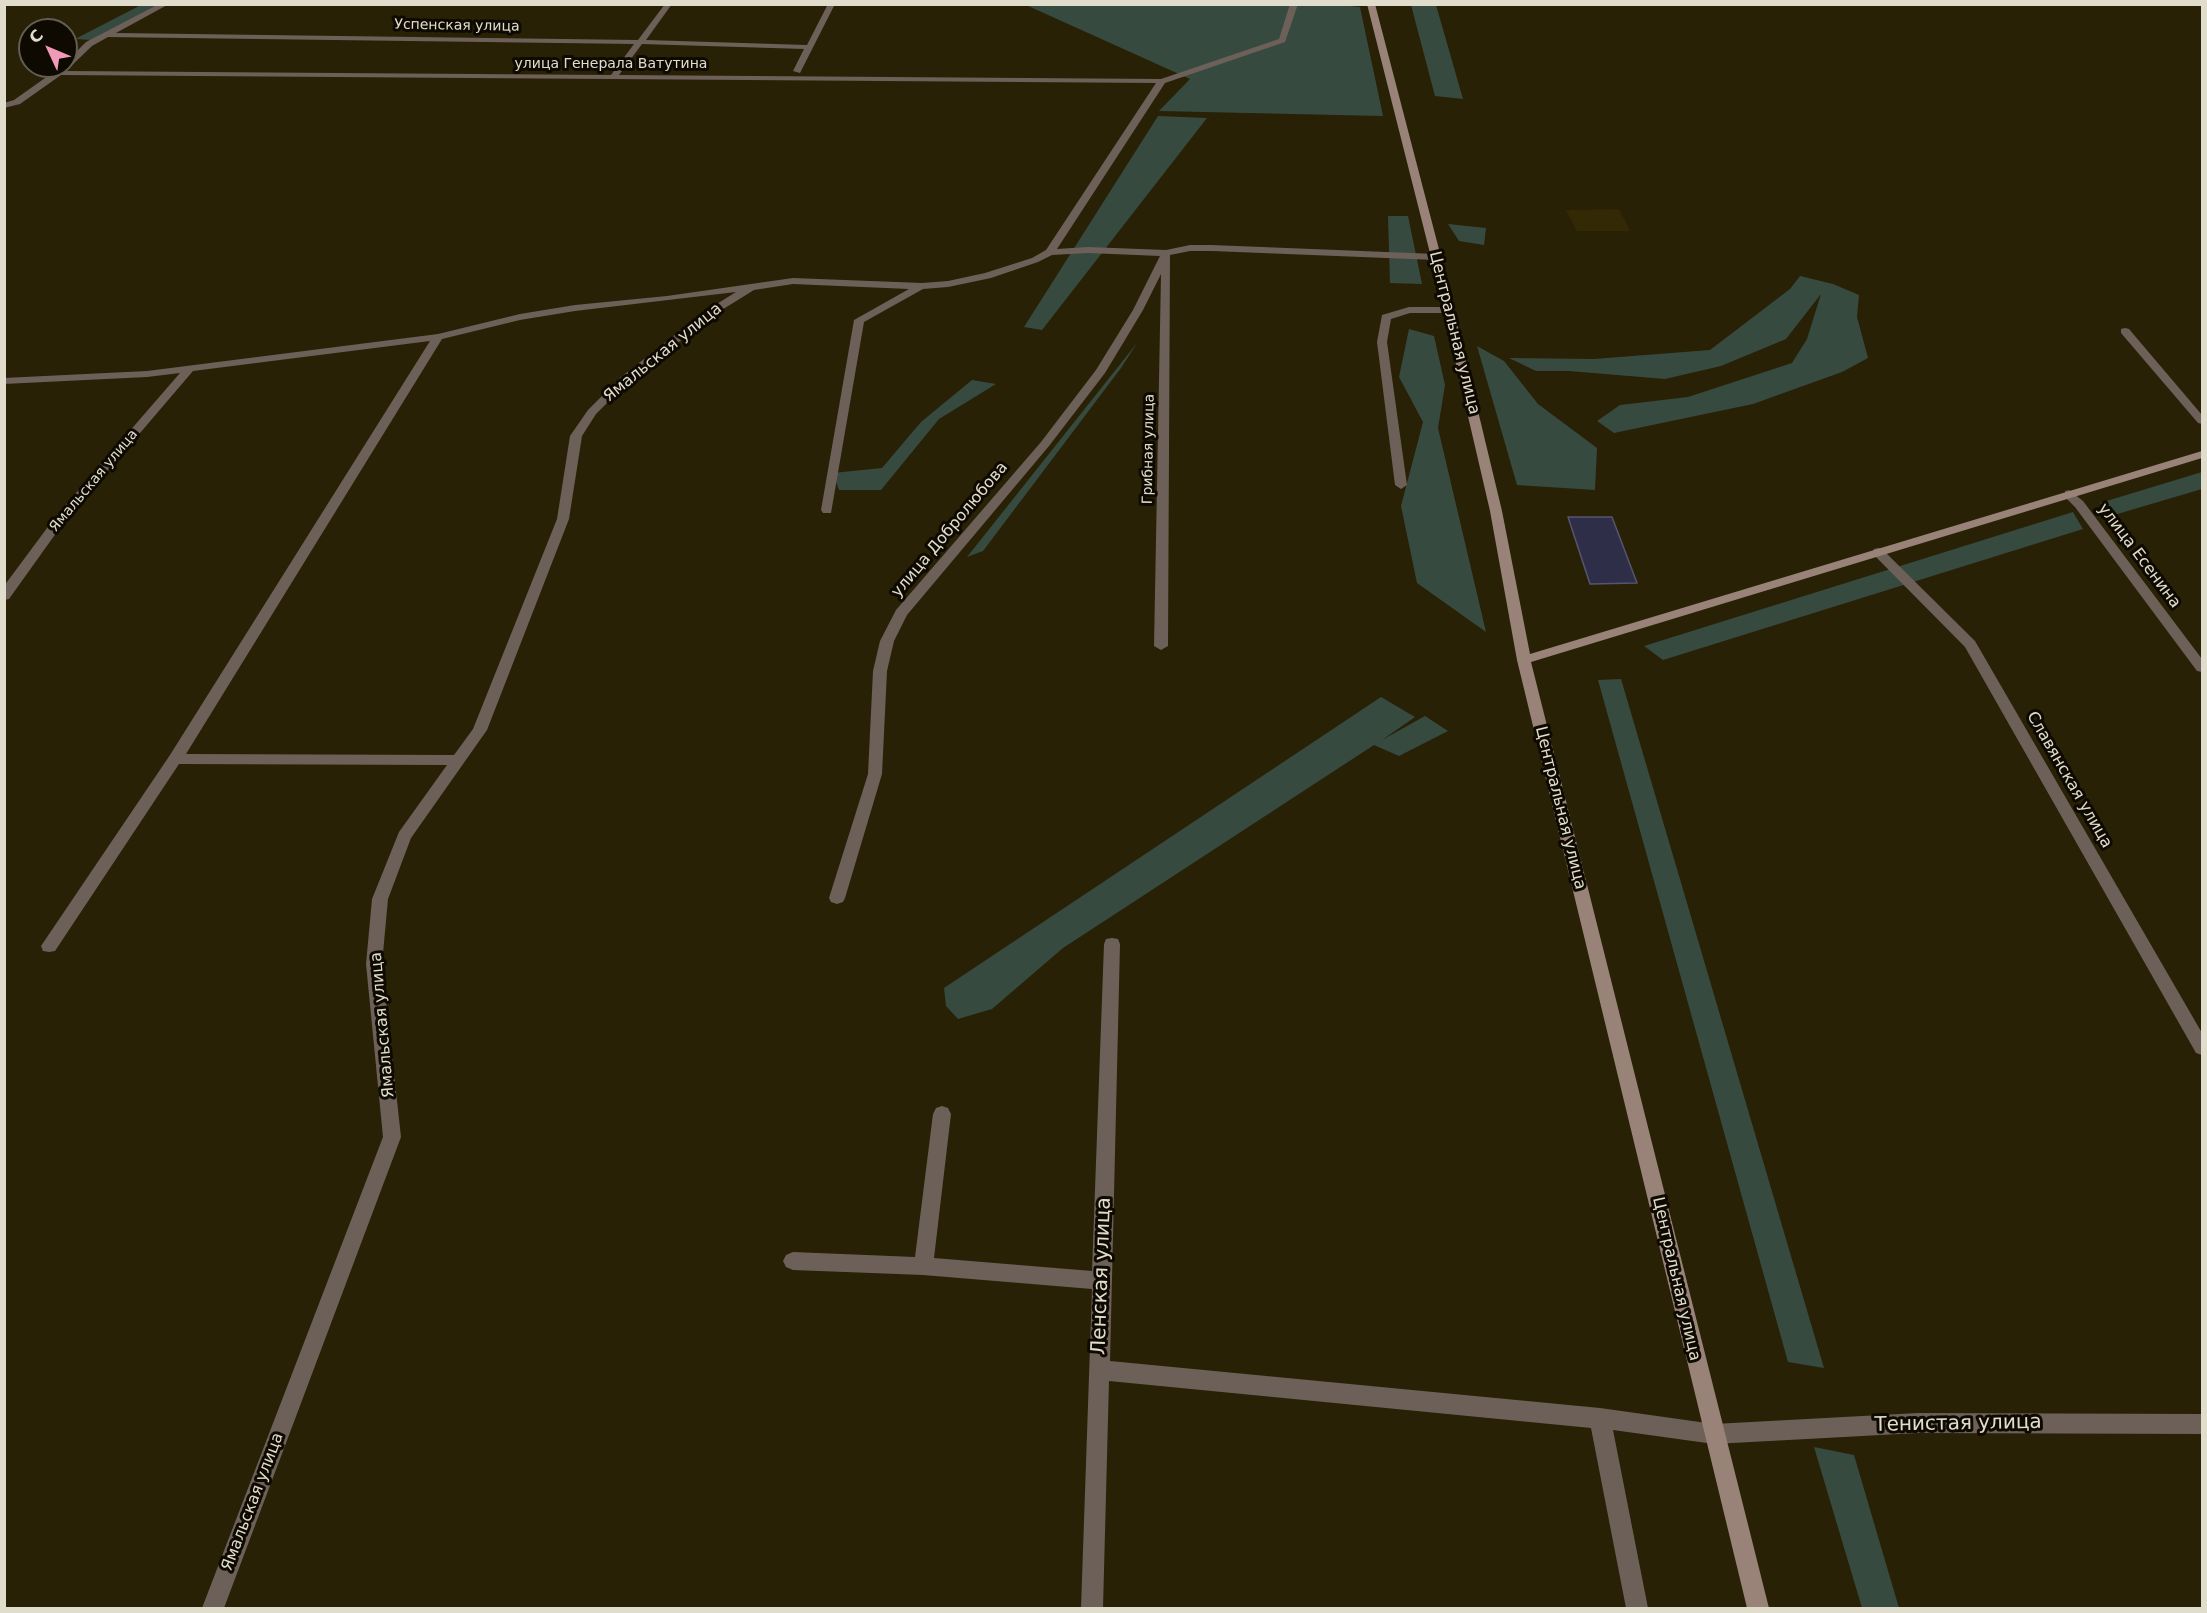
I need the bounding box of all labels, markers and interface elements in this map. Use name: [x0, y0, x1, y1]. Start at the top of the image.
street label: Успенская улица: [394, 17, 520, 35]
north arrow: [18, 18, 78, 78]
text: С: [25, 26, 47, 47]
street label: улица Генерала Ватутина: [515, 56, 707, 72]
street label: Центральная улица: [1424, 249, 1484, 417]
street label: Ямальская улица: [600, 299, 726, 407]
street label: Грибная улица: [1140, 394, 1158, 504]
street label: Ямальская улица: [46, 427, 142, 535]
street label: улица Добролюбова: [888, 459, 1012, 601]
street label: улица Есенина: [2093, 500, 2185, 612]
street label: Славянская улица: [2022, 708, 2116, 852]
street label: Центральная улица: [1530, 724, 1590, 892]
street label: Ямальская улица: [367, 951, 399, 1099]
street label: Центральная улица: [1648, 1195, 1704, 1363]
street label: Ленская улица: [1087, 1197, 1117, 1355]
street label: Тенистая улица: [1874, 1411, 2042, 1437]
street label: Ямальская улица: [218, 1430, 288, 1574]

